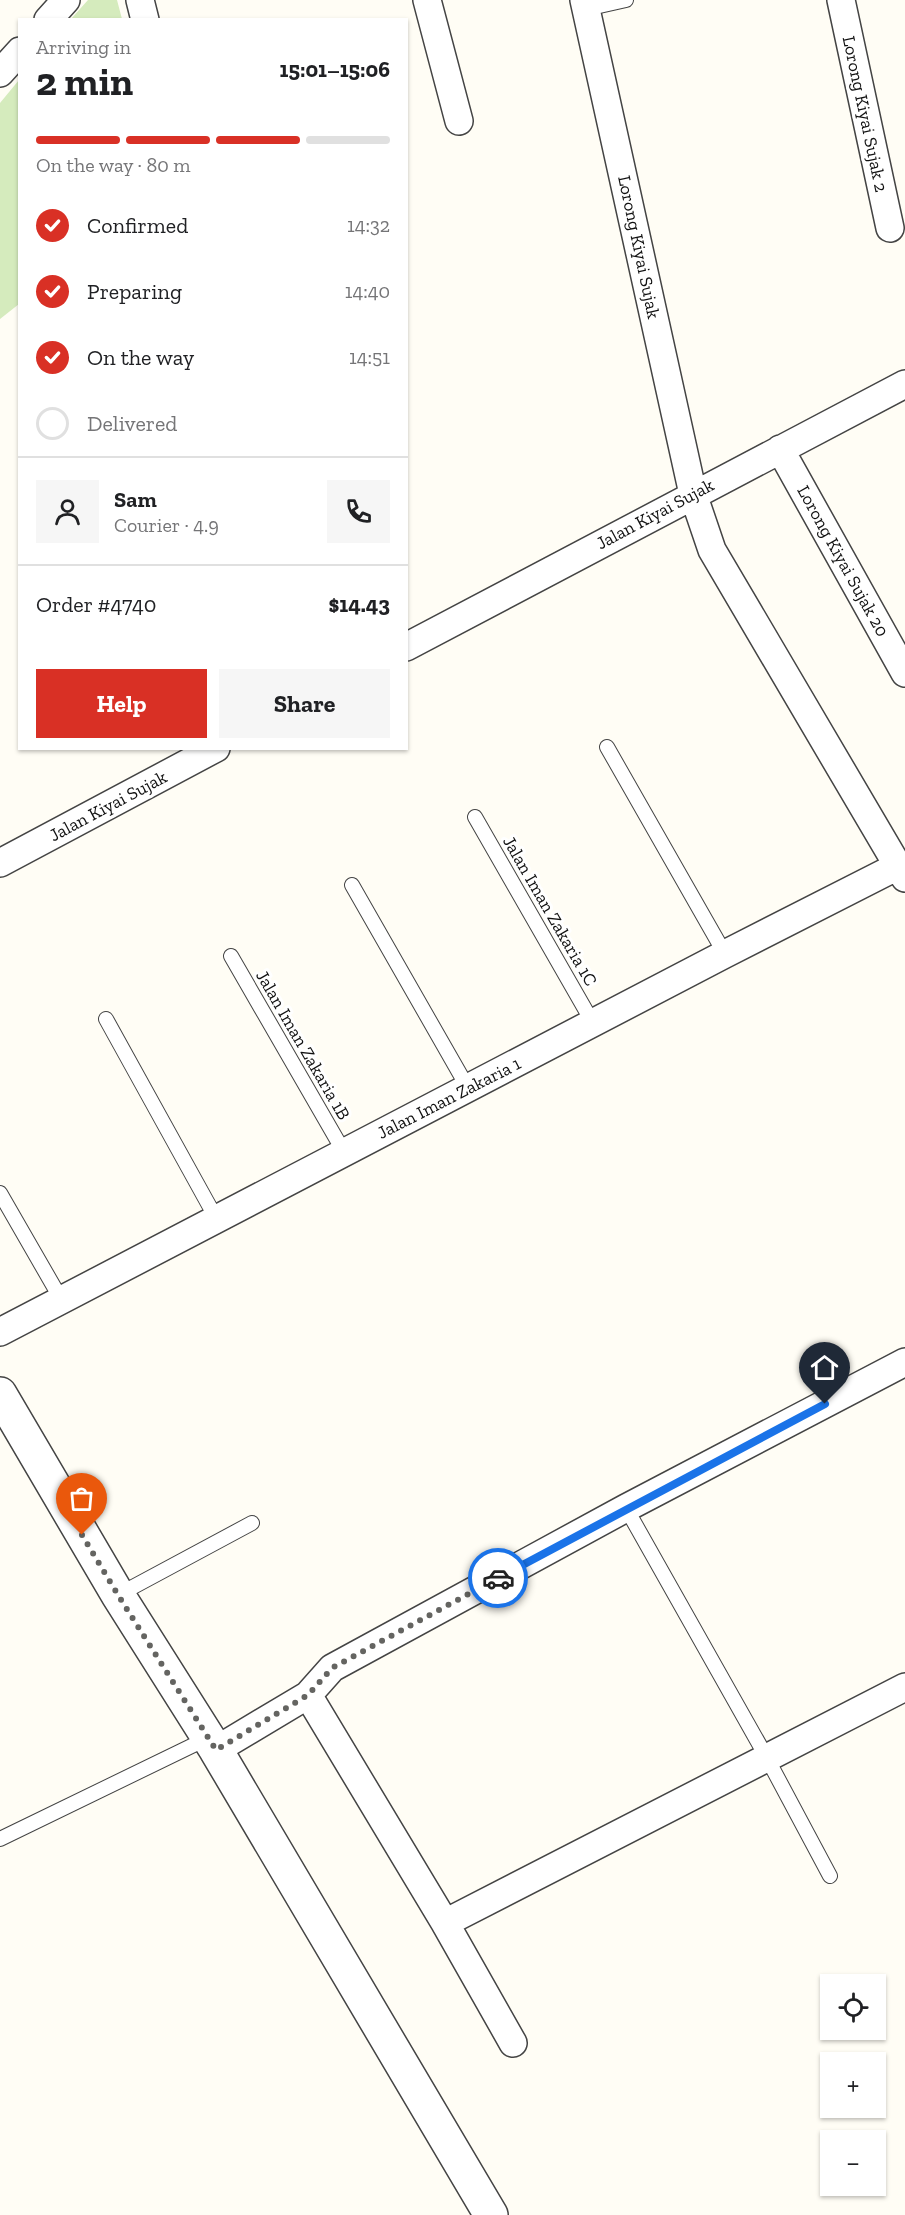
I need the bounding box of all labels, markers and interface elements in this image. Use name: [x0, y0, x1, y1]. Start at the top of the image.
street label: Lorong Kiyai Sujak 2: [838, 34, 892, 194]
text: Arriving in: [36, 35, 131, 59]
text: 15:01–15:06: [280, 56, 390, 83]
text: 2 min: [36, 58, 133, 105]
text: On the way · 80 m: [36, 153, 191, 177]
street label: Lorong Kiyai Sujak: [613, 173, 665, 321]
icon: check: [36, 209, 69, 242]
text: Confirmed: [87, 212, 188, 239]
text: 14:32: [347, 213, 390, 237]
icon: check: [36, 275, 69, 308]
text: Preparing: [87, 278, 182, 305]
text: 14:40: [345, 279, 390, 303]
icon: check: [36, 341, 69, 374]
text: On the way: [87, 344, 194, 371]
text: 14:51: [349, 345, 390, 369]
text: Delivered: [87, 410, 177, 437]
street label: Jalan Kiyai Sujak: [592, 473, 718, 554]
button: person: [36, 480, 99, 543]
button: phone: [327, 480, 390, 543]
street label: Lorong Kiyai Sujak 20: [792, 482, 894, 640]
text: Sam: [114, 486, 157, 513]
text: Courier · 4.9: [114, 513, 219, 537]
text: Order #4740: [36, 591, 156, 618]
text: $14.43: [328, 591, 390, 618]
button: Help: [36, 669, 207, 738]
button: Share: [219, 669, 390, 738]
street label: Jalan Kiyai Sujak: [45, 765, 171, 846]
street label: Jalan Iman Zakaria 1C: [498, 832, 602, 990]
street label: Jalan Iman Zakaria 1B: [251, 966, 355, 1124]
street label: Jalan Iman Zakaria 1: [374, 1052, 525, 1144]
pin: [799, 1342, 850, 1404]
icon: home: [808, 1351, 841, 1384]
pin: [56, 1473, 107, 1535]
icon: bag: [65, 1482, 98, 1515]
courier: [468, 1548, 528, 1608]
icon: car: [482, 1562, 515, 1595]
map controls: [820, 1974, 886, 2196]
button: locate: [820, 1974, 886, 2040]
button: +: [820, 2052, 886, 2118]
button: −: [820, 2130, 886, 2196]

